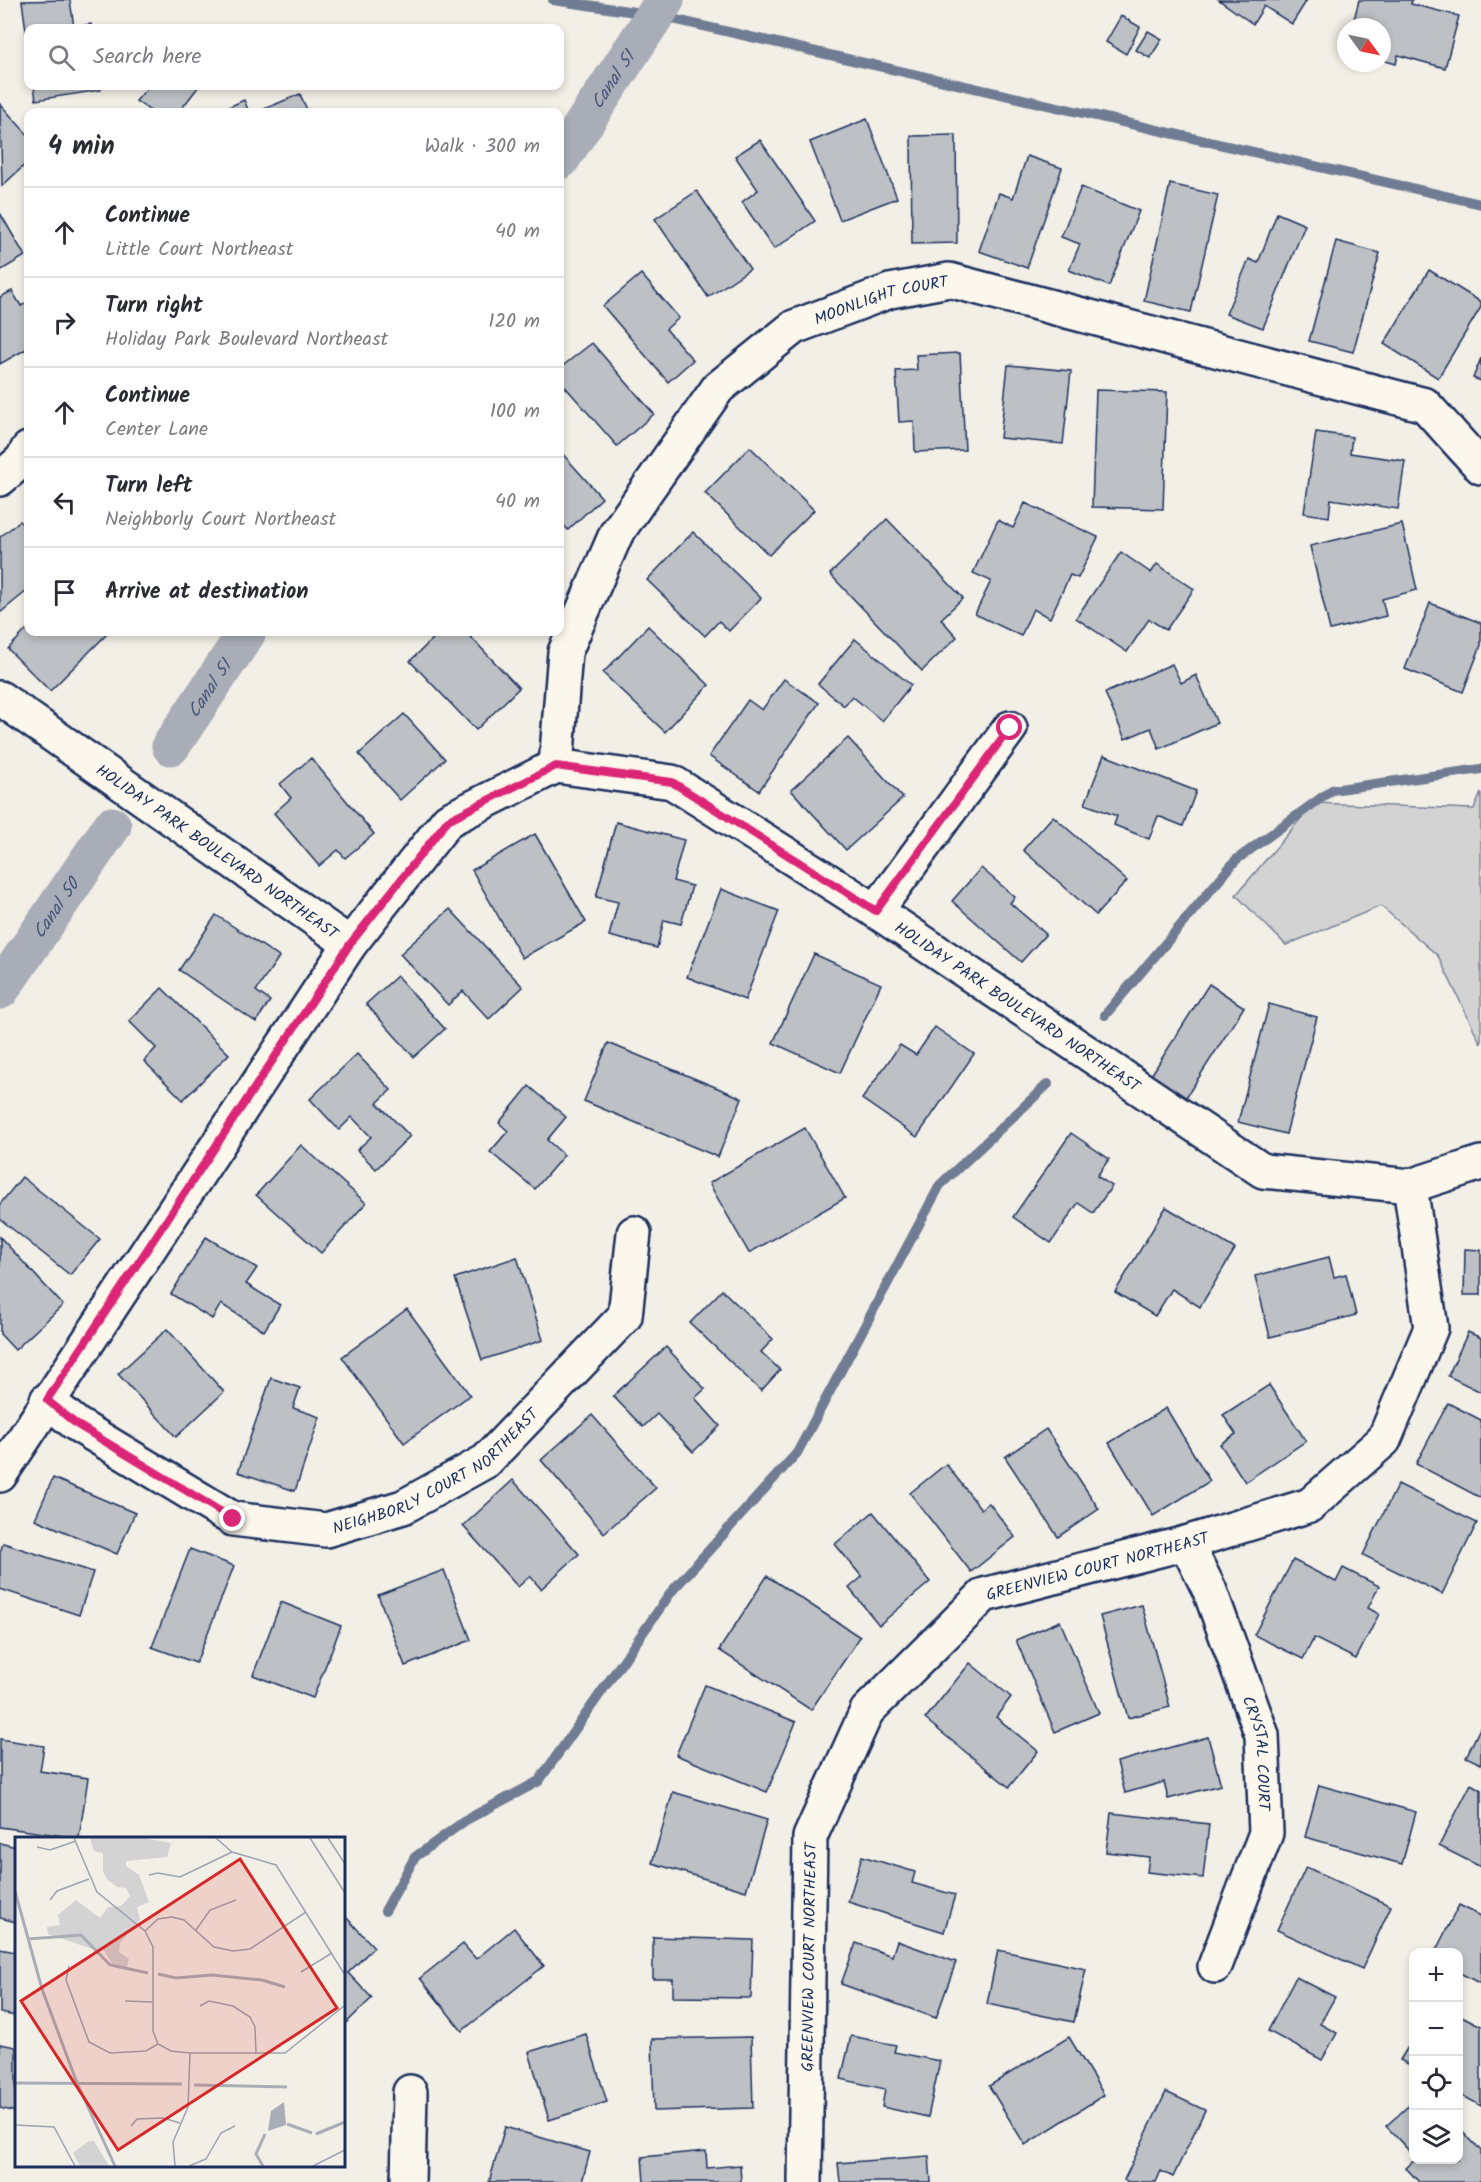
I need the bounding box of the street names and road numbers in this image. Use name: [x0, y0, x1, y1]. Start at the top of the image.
street label: MOONLIGHT COURT: [811, 269, 952, 332]
street label: HOLIDAY PARK BOULEVARD NORTHEAST: [90, 758, 344, 947]
street label: HOLIDAY PARK BOULEVARD NORTHEAST: [889, 916, 1146, 1100]
street label: NEIGHBORLY COURT NORTHEAST: [330, 1402, 546, 1541]
street label: GREENVIEW COURT NORTHEAST: [983, 1525, 1213, 1608]
street label: CRYSTAL COURT: [1235, 1692, 1276, 1813]
street label: GREENVIEW COURT NORTHEAST: [796, 1841, 824, 2072]

